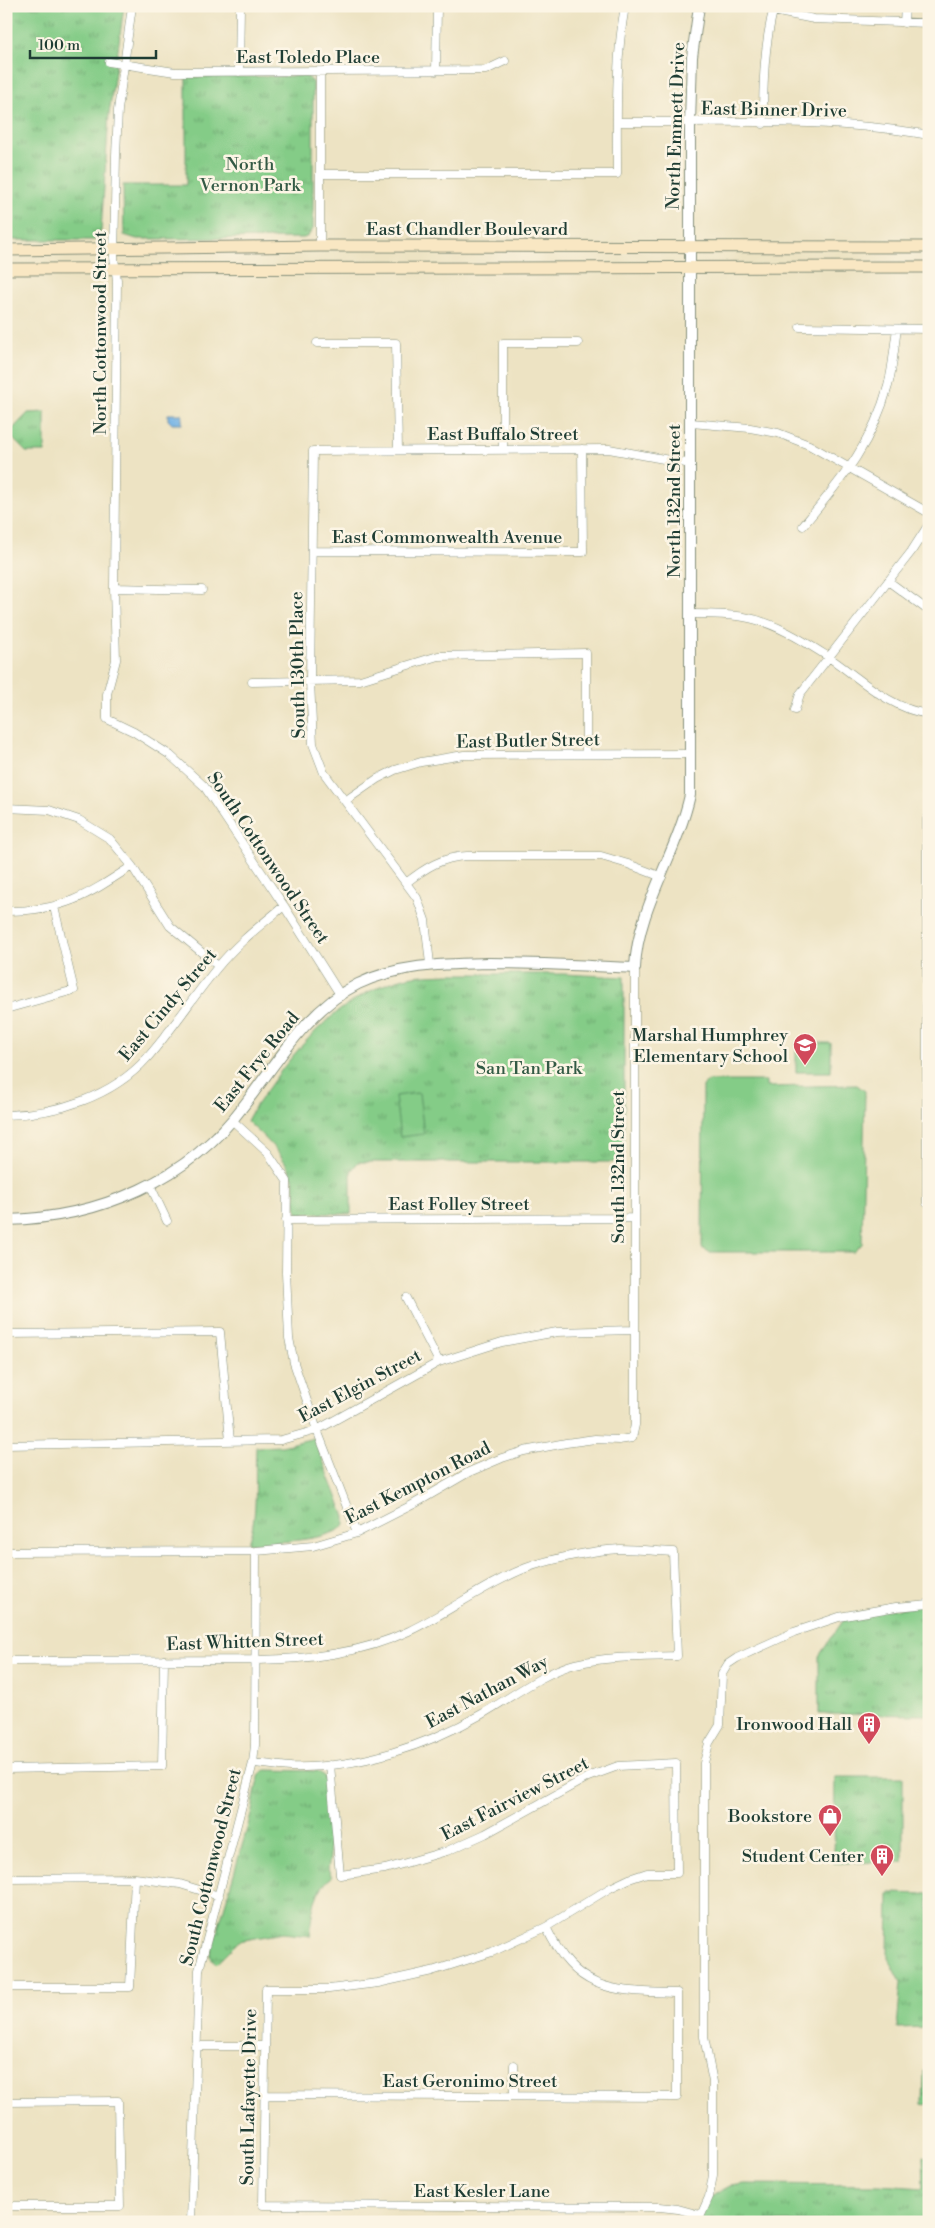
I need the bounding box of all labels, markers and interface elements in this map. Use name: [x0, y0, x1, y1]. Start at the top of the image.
scale bar: [30, 28, 156, 60]
text: 100 m: [38, 36, 80, 55]
street label: North Emmett Drive: [662, 42, 690, 210]
street label: East Toledo Place: [236, 46, 380, 69]
street label: East Binner Drive: [701, 97, 847, 123]
park label: North Vernon Park: [198, 153, 302, 197]
street label: East Chandler Boulevard: [366, 218, 569, 241]
street label: North Cottonwood Street: [89, 231, 112, 435]
street label: East Buffalo Street: [427, 423, 579, 446]
street label: North 132nd Street: [663, 423, 686, 578]
street label: East Commonwealth Avenue: [332, 526, 562, 549]
street label: South 130th Place: [285, 591, 311, 739]
street label: East Butler Street: [456, 728, 601, 754]
street label: South Cottonwood Street: [202, 768, 335, 949]
street label: East Cindy Street: [114, 943, 222, 1066]
street label: East Frye Road: [209, 1006, 305, 1117]
place label: Marshal Humphrey Elementary School: [632, 1024, 789, 1068]
school or university icon: Marshal Humphrey Elementary School: [792, 1032, 818, 1066]
park label: San Tan Park: [476, 1057, 584, 1080]
street label: South 132nd Street: [607, 1090, 630, 1244]
street label: East Folley Street: [388, 1193, 530, 1216]
street label: East Elgin Street: [295, 1344, 426, 1428]
street label: East Kempton Road: [341, 1436, 495, 1530]
street label: East Whitten Street: [166, 1628, 325, 1656]
street label: East Nathan Way: [422, 1650, 552, 1734]
building icon: Ironwood Hall: [856, 1711, 882, 1745]
place label: Ironwood Hall: [736, 1713, 853, 1736]
street label: East Fairview Street: [437, 1752, 593, 1846]
street label: South Cottonwood Street: [175, 1765, 247, 1968]
shop icon: Bookstore: [817, 1803, 843, 1837]
place label: Bookstore: [727, 1805, 812, 1828]
building icon: Student Center: [869, 1843, 895, 1877]
place label: Student Center: [742, 1845, 864, 1868]
street label: South Lafayette Drive: [236, 2008, 262, 2186]
street label: East Geronimo Street: [383, 2070, 558, 2093]
street label: East Kesler Lane: [414, 2180, 550, 2203]

